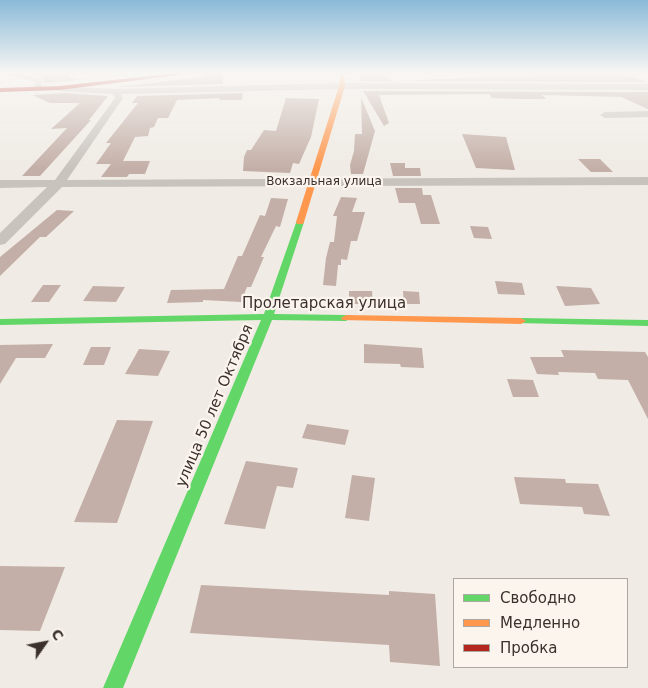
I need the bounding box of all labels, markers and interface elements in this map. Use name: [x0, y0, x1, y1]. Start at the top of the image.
street label: Вокзальная улица: [266, 175, 382, 189]
street label: Пролетарская улица: [242, 295, 406, 313]
street label: улица 50 лет Октября: [173, 322, 257, 490]
legend: [453, 578, 628, 668]
text: Свободно: [500, 589, 576, 607]
text: Медленно: [500, 614, 580, 632]
north arrow: [20, 618, 70, 668]
text: С: [48, 626, 67, 643]
text: Пробка: [500, 639, 557, 657]

